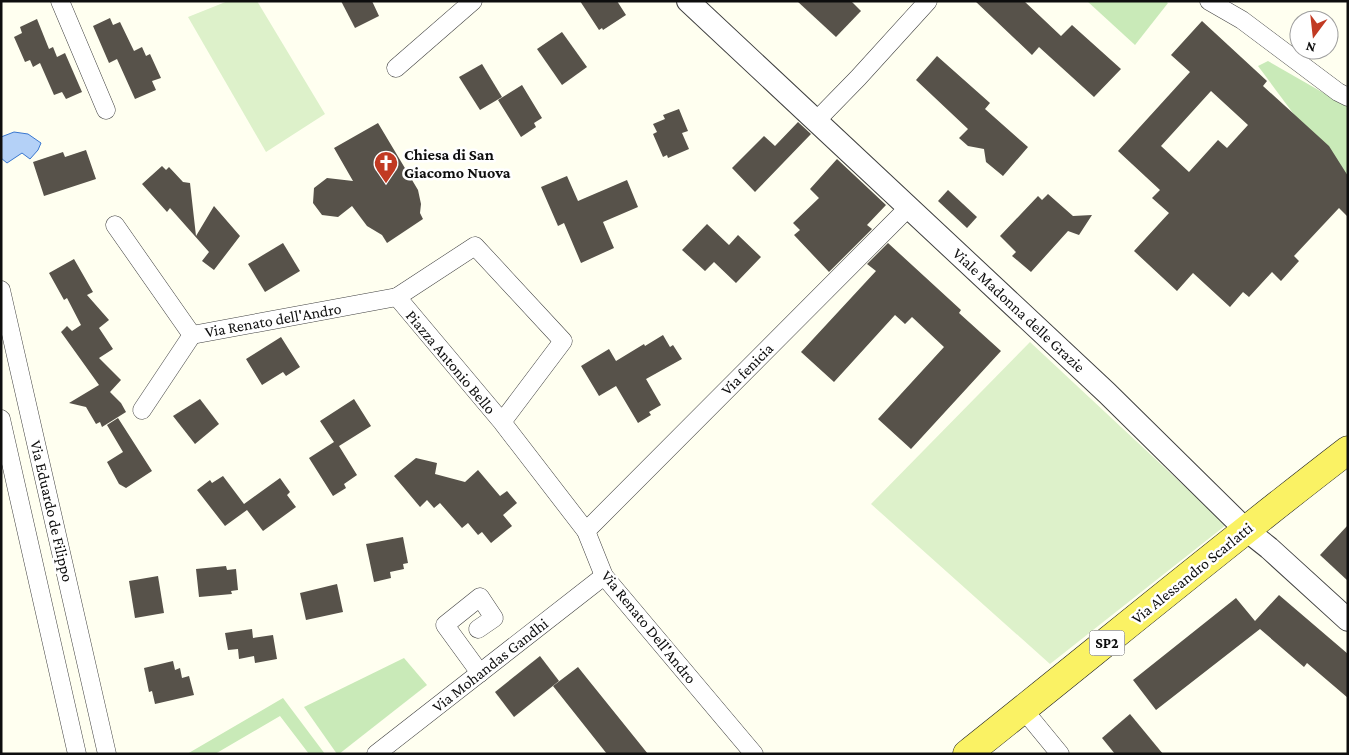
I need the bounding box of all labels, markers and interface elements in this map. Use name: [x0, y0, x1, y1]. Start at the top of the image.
north arrow: [1289, 10, 1339, 60]
text: N: [1304, 38, 1317, 57]
place label: Chiesa di San Giacomo Nuova: [404, 146, 511, 181]
church icon: Chiesa di San Giacomo Nuova: [373, 150, 399, 184]
street label: Viale Madonna delle Grazie: [950, 244, 1088, 376]
street label: Via Renato dell'Andro: [204, 300, 343, 340]
street label: Piazza Antonio Bello: [403, 307, 499, 417]
street label: Via fenicia: [718, 339, 777, 398]
street label: Via Eduardo de Filippo: [26, 439, 77, 584]
street label: Via Alessandro Scarlatti: [1128, 519, 1256, 627]
street label: Via Renato Dell'Andro: [598, 567, 700, 687]
street label: Via Mohandas Gandhi: [429, 615, 551, 715]
road number: SP2: [1090, 630, 1124, 656]

